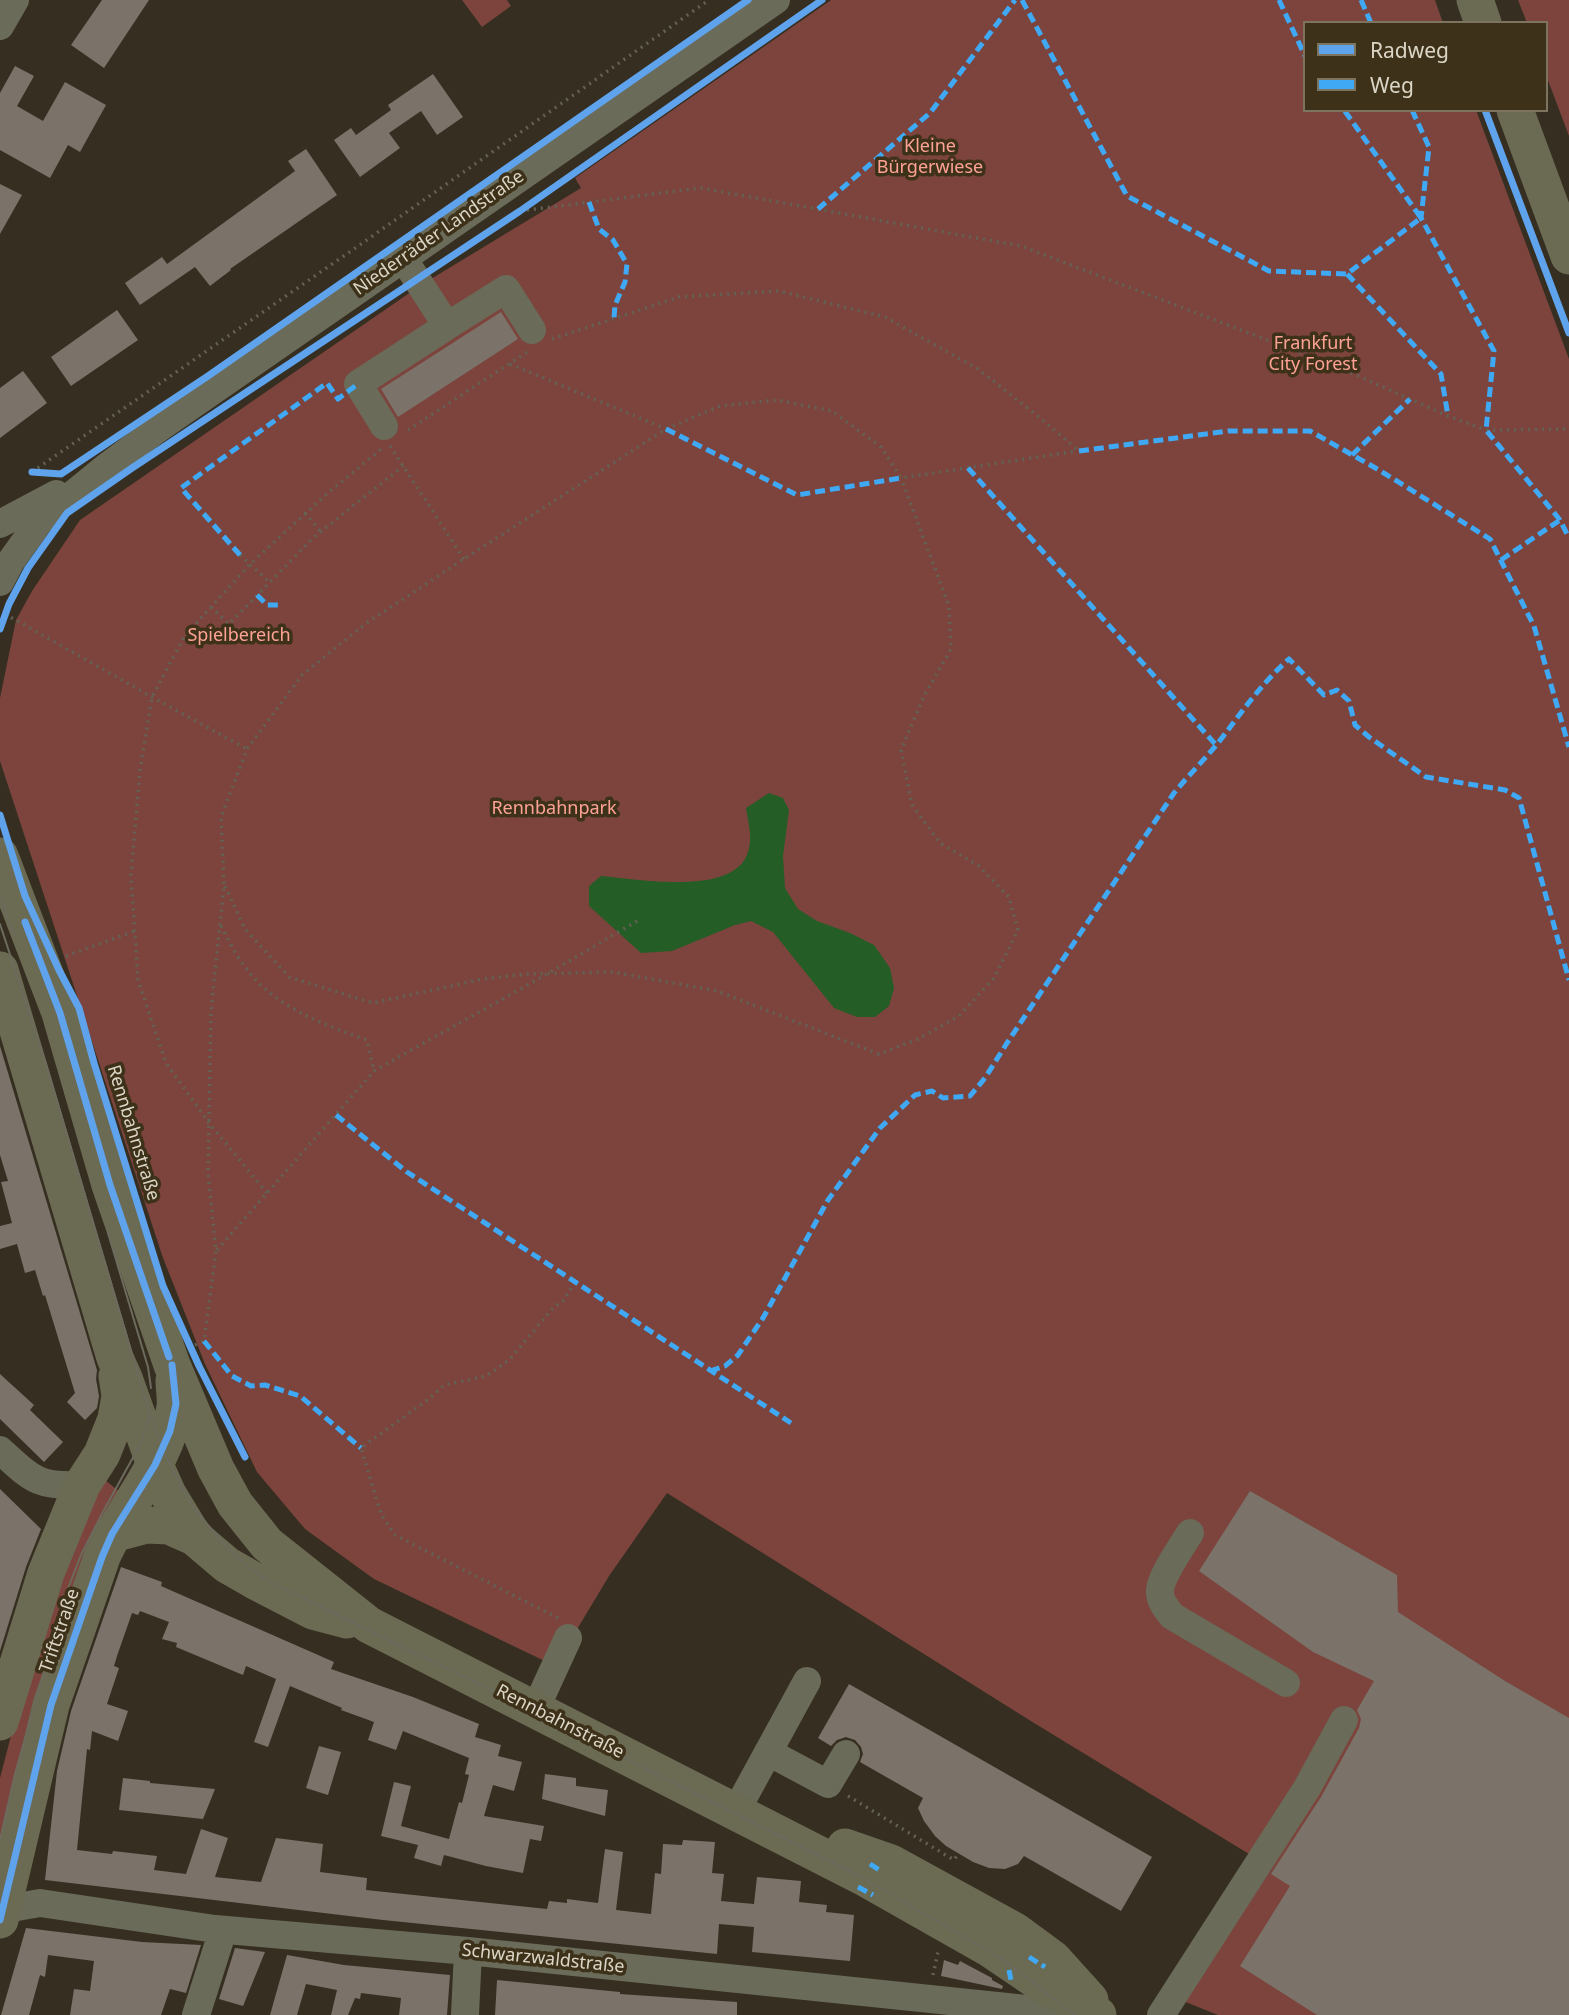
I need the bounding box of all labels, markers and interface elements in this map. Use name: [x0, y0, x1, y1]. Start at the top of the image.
legend: [1303, 21, 1548, 112]
text: Radweg: [1370, 36, 1449, 64]
text: Weg: [1370, 71, 1414, 99]
park label: Kleine Bürgerwiese: [877, 136, 983, 178]
street label: Niederräder Landstraße: [350, 166, 528, 300]
park label: Frankfurt City Forest: [1269, 333, 1357, 376]
park label: Spielbereich: [187, 625, 291, 647]
park label: Rennbahnpark: [491, 798, 617, 820]
street label: Rennbahnstraße: [102, 1063, 164, 1203]
street label: Triftstraße: [36, 1586, 84, 1676]
street label: Rennbahnstraße: [492, 1680, 628, 1764]
street label: Schwarzwaldstraße: [461, 1940, 625, 1978]

